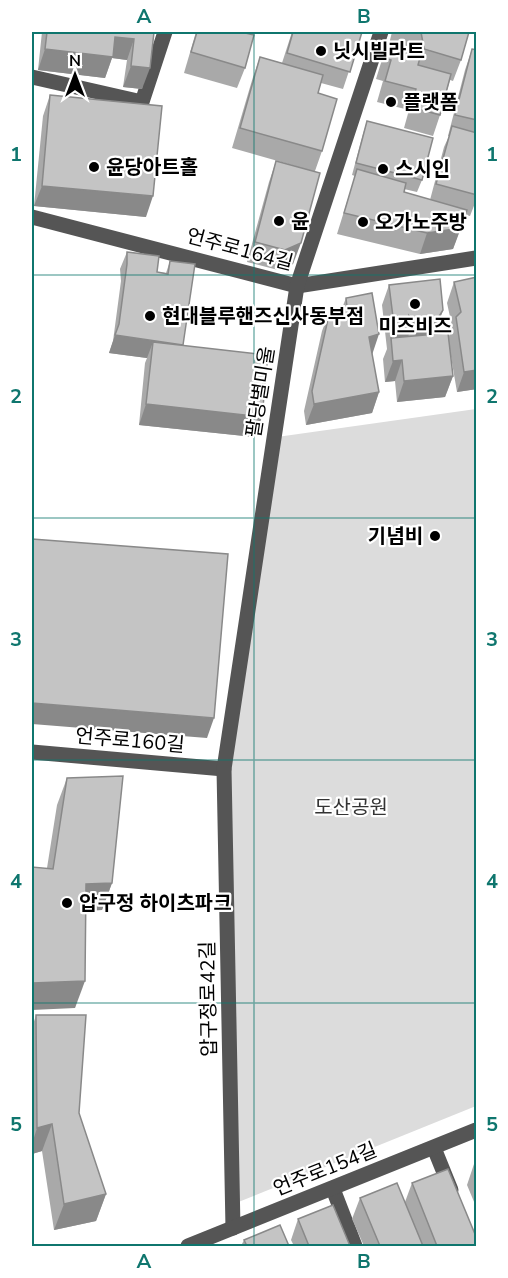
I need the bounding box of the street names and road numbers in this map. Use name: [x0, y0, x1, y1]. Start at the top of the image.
street label: 언주로164길: [183, 222, 296, 277]
street label: 팔당별미울: [240, 345, 281, 440]
street label: 언주로160길: [74, 722, 186, 759]
street label: 압구정로42길: [194, 941, 223, 1057]
street label: 언주로154길: [269, 1136, 381, 1203]

